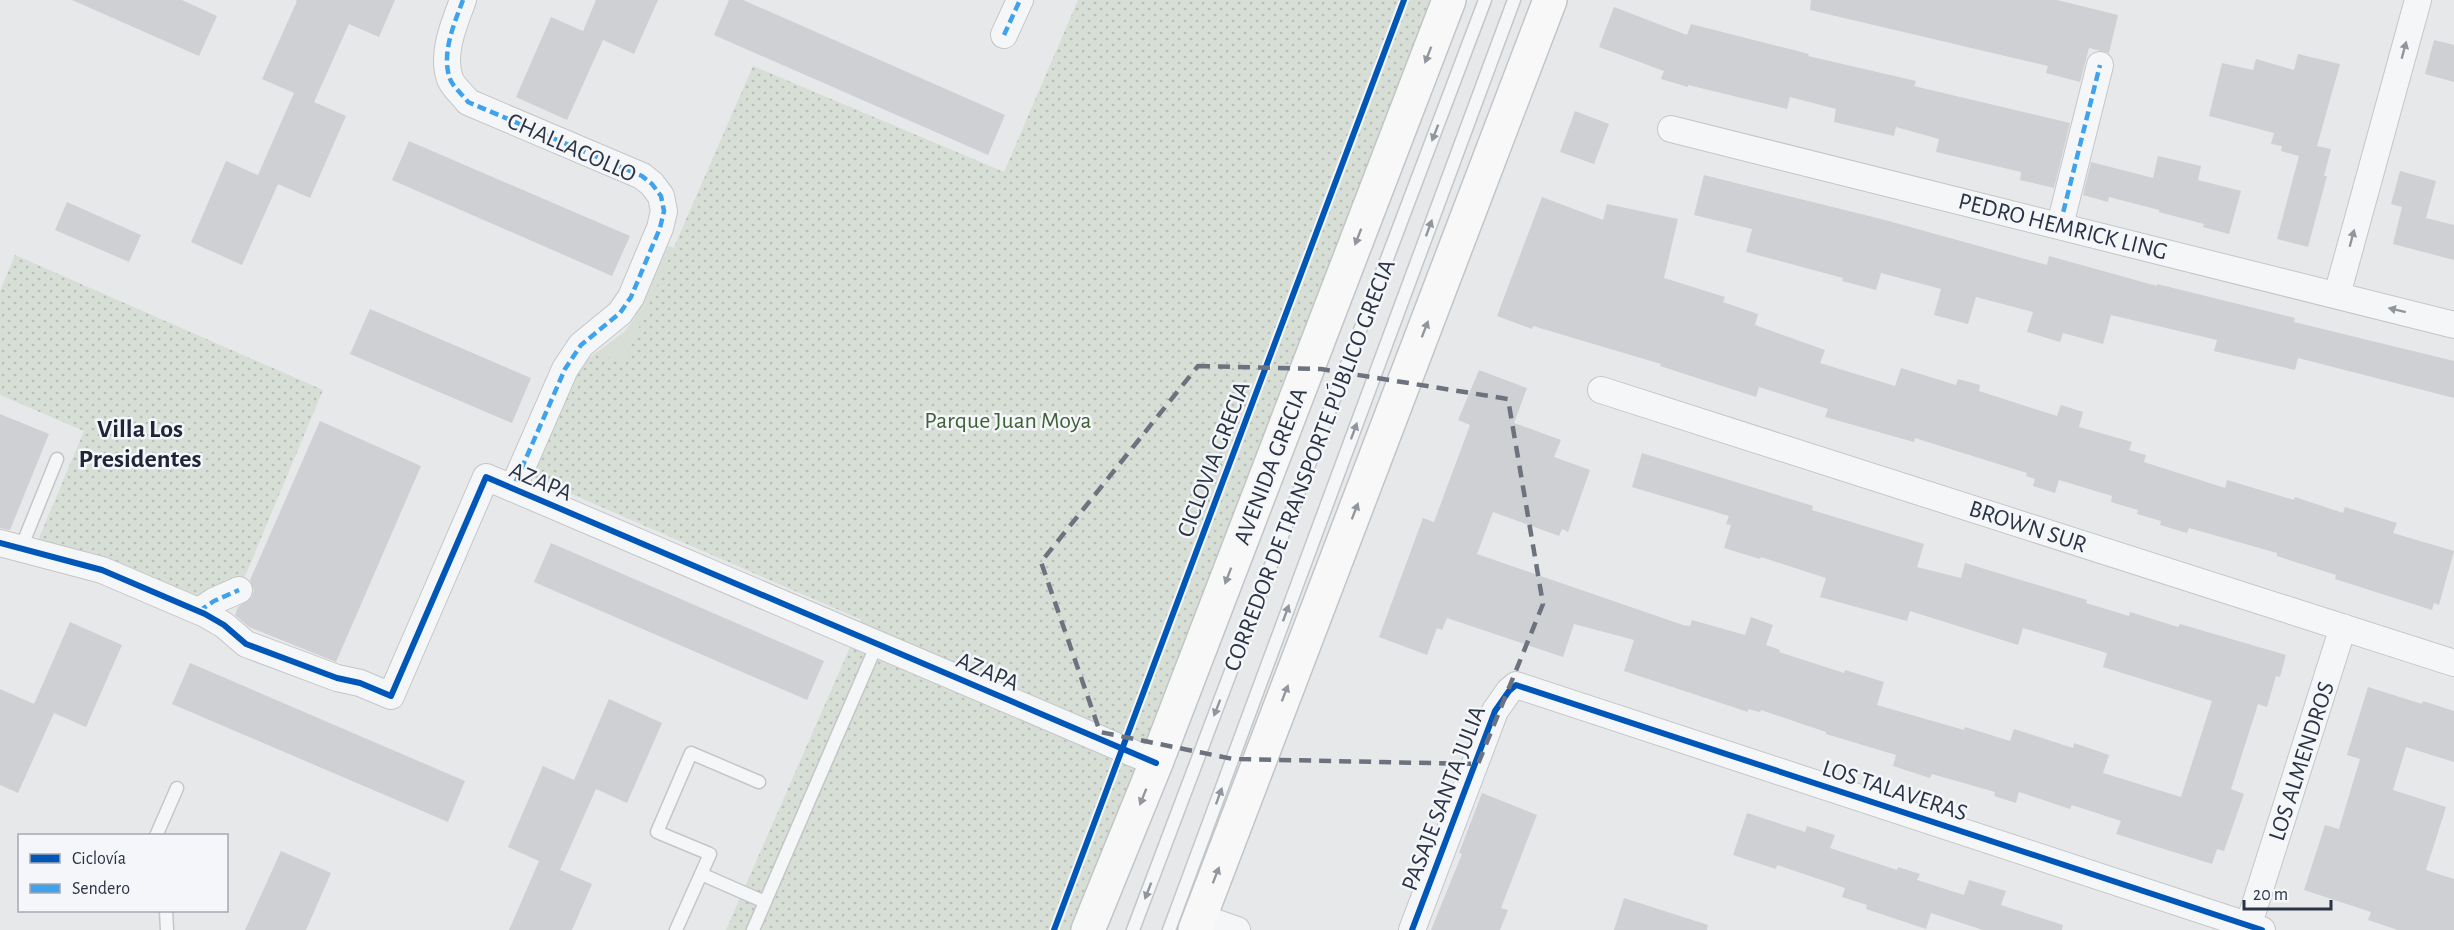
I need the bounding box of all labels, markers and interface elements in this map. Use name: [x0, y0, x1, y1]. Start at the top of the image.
one-way arrow: [2400, 41, 2409, 59]
one-way arrow: [1423, 46, 1433, 64]
street label: CHALLACOLLO: [504, 109, 640, 187]
one-way arrow: [1430, 124, 1439, 142]
street label: PEDRO HEMRICK LING: [1956, 189, 2170, 265]
one-way arrow: [1424, 219, 1434, 237]
one-way arrow: [1353, 228, 1362, 246]
one-way arrow: [2348, 229, 2358, 247]
street label: CORREDOR DE TRANSPORTE PÚBLICO GRECIA: [1218, 255, 1400, 674]
one-way arrow: [2388, 305, 2406, 315]
one-way arrow: [1420, 320, 1430, 338]
street label: CICLOVIA GRECIA: [1173, 378, 1255, 540]
street label: AVENIDA GRECIA: [1230, 384, 1312, 548]
park label: Parque Juan Moya: [924, 409, 1092, 433]
district label: Villa Los Presidentes: [79, 416, 201, 472]
one-way arrow: [1349, 421, 1359, 439]
street label: AZAPA: [506, 458, 576, 506]
street label: BROWN SUR: [1966, 497, 2090, 557]
one-way arrow: [1351, 502, 1360, 520]
one-way arrow: [1223, 567, 1232, 585]
one-way arrow: [1282, 604, 1292, 622]
street label: AZAPA: [953, 648, 1023, 696]
street label: LOS ALMENDROS: [2265, 679, 2339, 844]
one-way arrow: [1281, 684, 1291, 702]
one-way arrow: [1212, 700, 1222, 718]
street label: PASAJE SANTA JULIA: [1398, 703, 1490, 894]
street label: LOS TALAVERAS: [1819, 756, 1970, 826]
one-way arrow: [1214, 787, 1224, 805]
one-way arrow: [1138, 788, 1148, 806]
legend: [18, 834, 228, 912]
text: Ciclovía: [72, 850, 126, 868]
one-way arrow: [1211, 866, 1221, 884]
scale bar: [2244, 873, 2331, 911]
text: Sendero: [72, 880, 130, 898]
one-way arrow: [1143, 882, 1152, 900]
text: 20 m: [2253, 886, 2288, 904]

